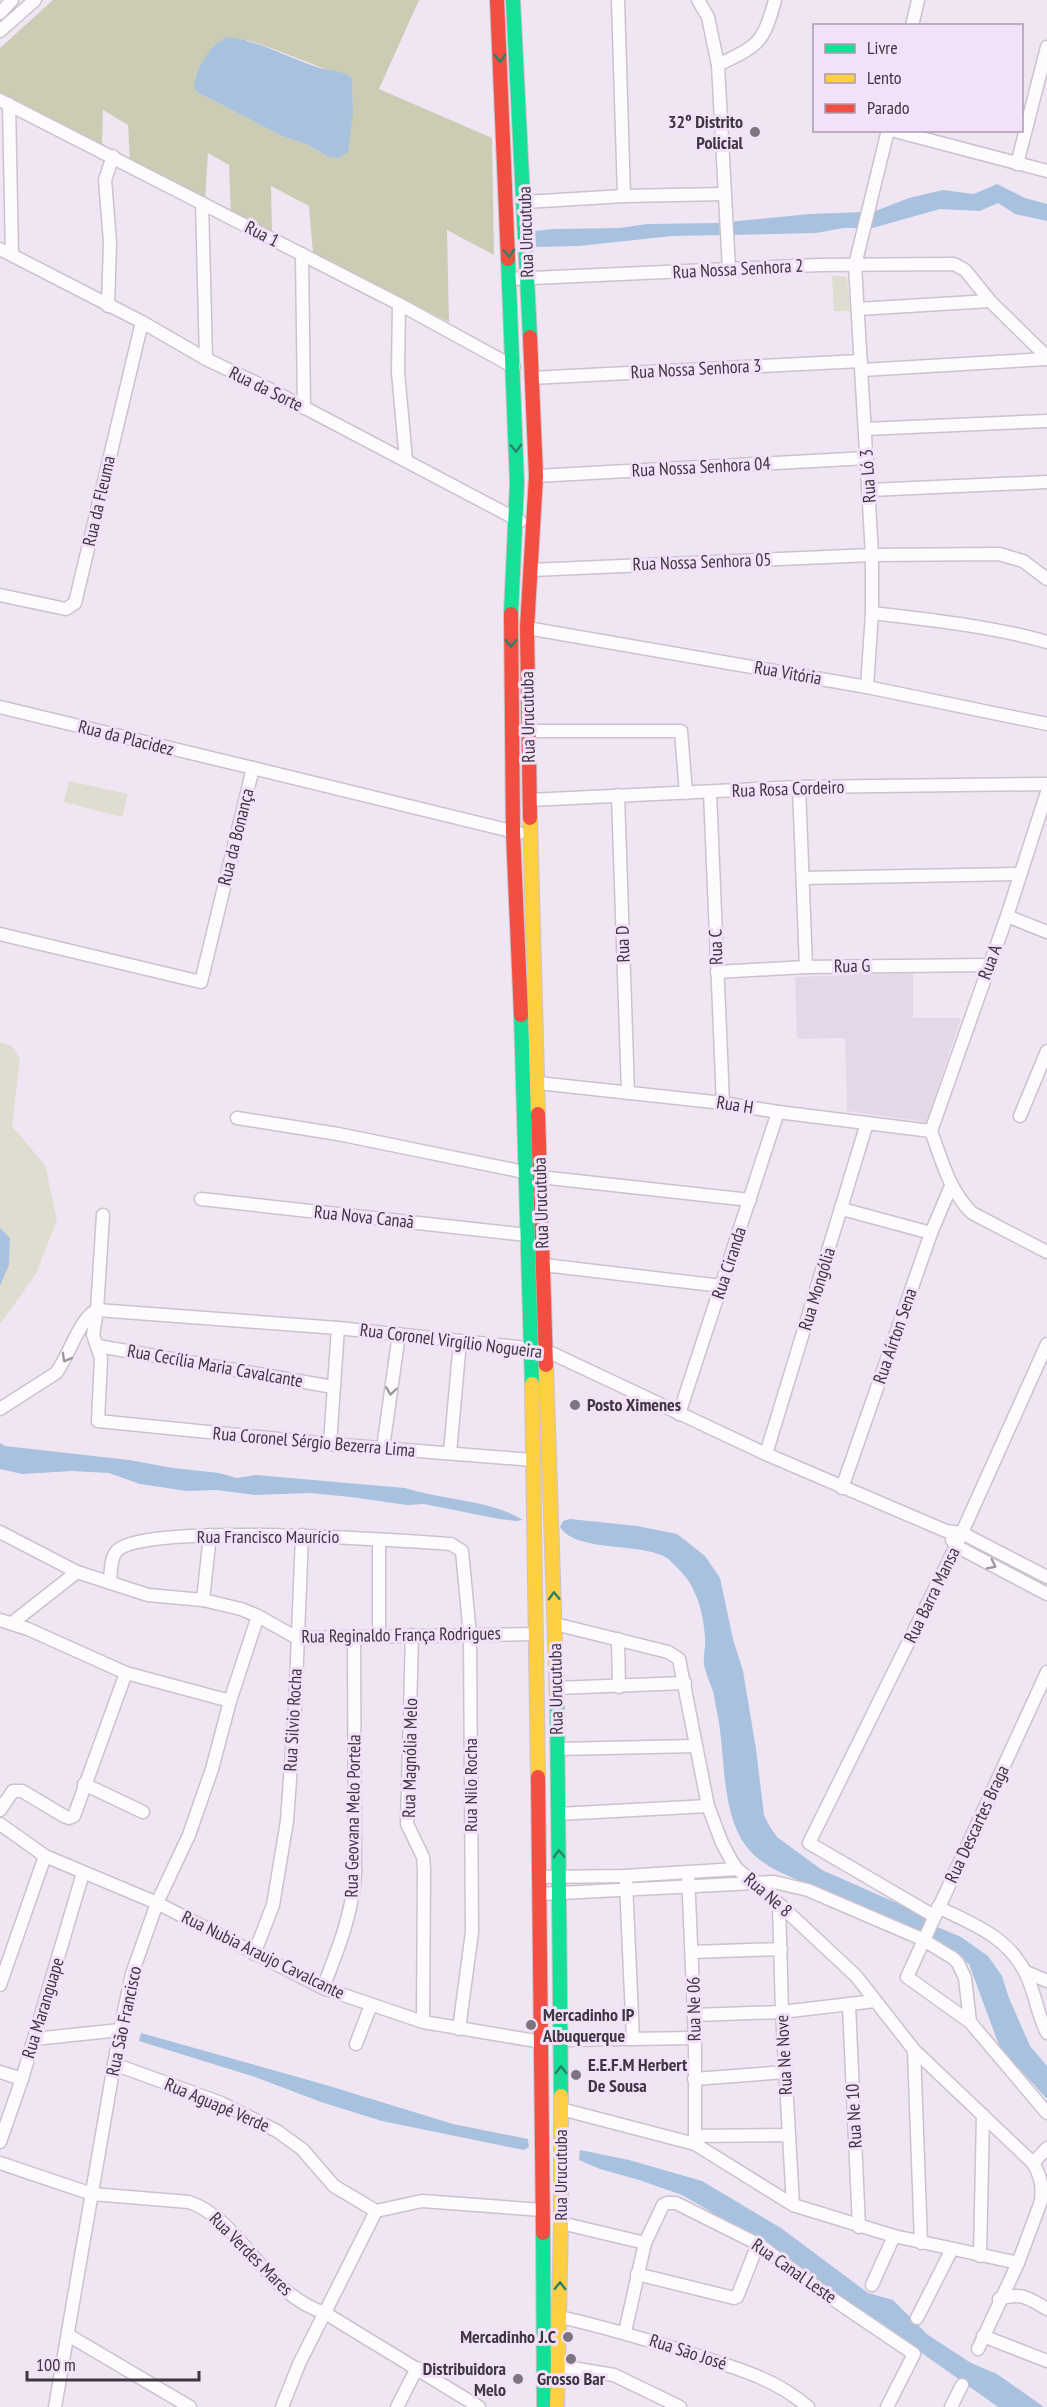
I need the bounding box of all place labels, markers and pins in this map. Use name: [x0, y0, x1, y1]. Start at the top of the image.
place label: 32º Distrito Policial: [668, 110, 744, 154]
marker: 32º Distrito Policial: [748, 125, 762, 139]
place label: Posto Ximenes: [587, 1393, 681, 1416]
marker: Posto Ximenes: [568, 1398, 582, 1412]
place label: Mercadinho IP Albuquerque: [542, 2003, 635, 2047]
marker: Mercadinho IP Albuquerque: [524, 2018, 538, 2032]
place label: E.E.F.M Herbert De Sousa: [588, 2053, 688, 2097]
marker: E.E.F.M Herbert De Sousa: [569, 2068, 583, 2082]
place label: Mercadinho J.C: [460, 2325, 556, 2348]
marker: Mercadinho J.C: [561, 2330, 575, 2344]
marker: Grosso Bar: [564, 2352, 578, 2366]
place label: Distribuidora Melo: [423, 2357, 506, 2401]
place label: Grosso Bar: [537, 2367, 606, 2390]
marker: Distribuidora Melo: [511, 2372, 525, 2386]

